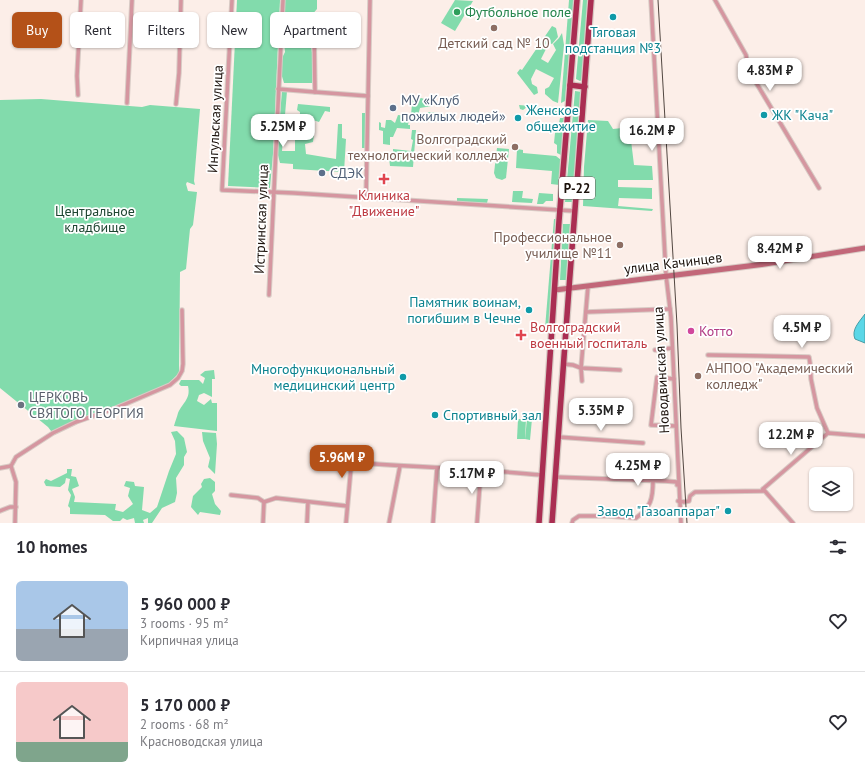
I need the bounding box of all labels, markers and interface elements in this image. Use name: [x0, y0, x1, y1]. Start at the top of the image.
place label: Футбольное поле: [465, 3, 571, 21]
marker: Футбольное поле: [452, 7, 462, 17]
chip: Buy: [12, 12, 62, 48]
chip: Rent: [70, 12, 125, 48]
chip: Filters: [133, 12, 199, 48]
chip: New: [207, 12, 262, 48]
chip: Apartment: [270, 12, 361, 48]
marker: Тяговая подстанция №3: [608, 12, 618, 22]
marker: Детский сад № 10: [489, 23, 499, 33]
place label: Тяговая подстанция №3: [565, 23, 661, 57]
place label: Детский сад № 10: [438, 34, 550, 52]
pin: 4.83M ₽: [733, 58, 807, 92]
text: 4.83M ₽: [747, 62, 793, 79]
street label: Ингульская улица: [203, 65, 227, 173]
place label: МУ «Клуб пожилых людей»: [401, 91, 506, 125]
place label: Женское общежитие: [525, 101, 596, 135]
marker: МУ «Клуб пожилых людей»: [388, 103, 398, 113]
place label: ЖК "Кача": [771, 106, 833, 124]
marker: ЖК "Кача": [759, 110, 769, 120]
marker: Женское общежитие: [513, 113, 523, 123]
pin: 5.25M ₽: [246, 114, 320, 148]
text: 5.25M ₽: [260, 118, 306, 135]
pin: 16.2M ₽: [615, 118, 689, 152]
text: 16.2M ₽: [629, 122, 675, 139]
place label: Волгоградский технологический колледж: [348, 130, 508, 164]
marker: Волгоградский технологический колледж: [510, 142, 520, 152]
street label: Истринская улица: [250, 164, 272, 274]
place label: СДЭК: [330, 164, 364, 182]
marker: СДЭК: [317, 168, 327, 178]
marker: Клиника "Движение": [378, 173, 390, 185]
road number: Р-22: [559, 177, 595, 199]
place label: Клиника "Движение": [349, 186, 419, 220]
park label: Центральное кладбище: [55, 202, 135, 236]
place label: Профессиональное училище №11: [494, 228, 612, 262]
pin: 8.42M ₽: [743, 236, 817, 270]
marker: Профессиональное училище №11: [615, 240, 625, 250]
text: 8.42M ₽: [757, 240, 803, 257]
street label: улица Качинцев: [623, 248, 723, 278]
place label: Памятник воинам, погибшим в Чечне: [407, 293, 521, 327]
marker: Памятник воинам, погибшим в Чечне: [524, 305, 534, 315]
street label: Новодвинская улица: [649, 306, 673, 434]
pin: 4.5M ₽: [769, 315, 835, 349]
place label: Волгоградский военный госпиталь: [530, 318, 648, 352]
text: 4.5M ₽: [782, 319, 822, 336]
place label: Котто: [699, 322, 733, 340]
marker: Котто: [686, 326, 696, 336]
marker: Волгоградский военный госпиталь: [515, 329, 527, 341]
place label: АНПОО "Академический колледж": [706, 359, 853, 393]
place label: Многофункциональный медицинский центр: [251, 360, 395, 394]
marker: АНПОО "Академический колледж": [693, 371, 703, 381]
marker: Многофункциональный медицинский центр: [398, 372, 408, 382]
place label: ЦЕРКОВЬ СВЯТОГО ГЕОРГИЯ: [29, 388, 144, 422]
pin: 5.35M ₽: [564, 398, 638, 432]
marker: ЦЕРКОВЬ СВЯТОГО ГЕОРГИЯ: [16, 400, 26, 410]
text: 5.35M ₽: [578, 402, 624, 419]
place label: Спортивный зал: [443, 406, 542, 424]
marker: Спортивный зал: [430, 410, 440, 420]
pin: 12.2M ₽: [754, 422, 828, 456]
text: 12.2M ₽: [768, 426, 814, 443]
pin: 5.96M ₽: [305, 445, 379, 479]
text: 5.96M ₽: [319, 449, 365, 466]
pin: 4.25M ₽: [601, 453, 675, 487]
text: 4.25M ₽: [615, 457, 661, 474]
pin: 5.17M ₽: [435, 461, 509, 495]
text: 5.17M ₽: [449, 465, 495, 482]
map controls: [809, 467, 853, 511]
button: layers: [809, 467, 853, 511]
place label: Завод "Газоаппарат": [597, 502, 720, 520]
marker: Завод "Газоаппарат": [723, 506, 733, 516]
text: 10 homes: [16, 536, 87, 558]
icon: filters: [827, 536, 849, 558]
text: 5 960 000 ₽: [140, 593, 230, 615]
icon: home: [48, 597, 96, 645]
icon: heart: [827, 610, 849, 632]
text: 3 rooms · 95 m²: [140, 615, 229, 632]
text: Кирпичная улица: [140, 632, 239, 649]
text: 5 170 000 ₽: [140, 694, 230, 716]
icon: home: [48, 698, 96, 746]
icon: heart: [827, 711, 849, 733]
text: 2 rooms · 68 m²: [140, 716, 229, 733]
text: Красноводская улица: [140, 733, 263, 750]

